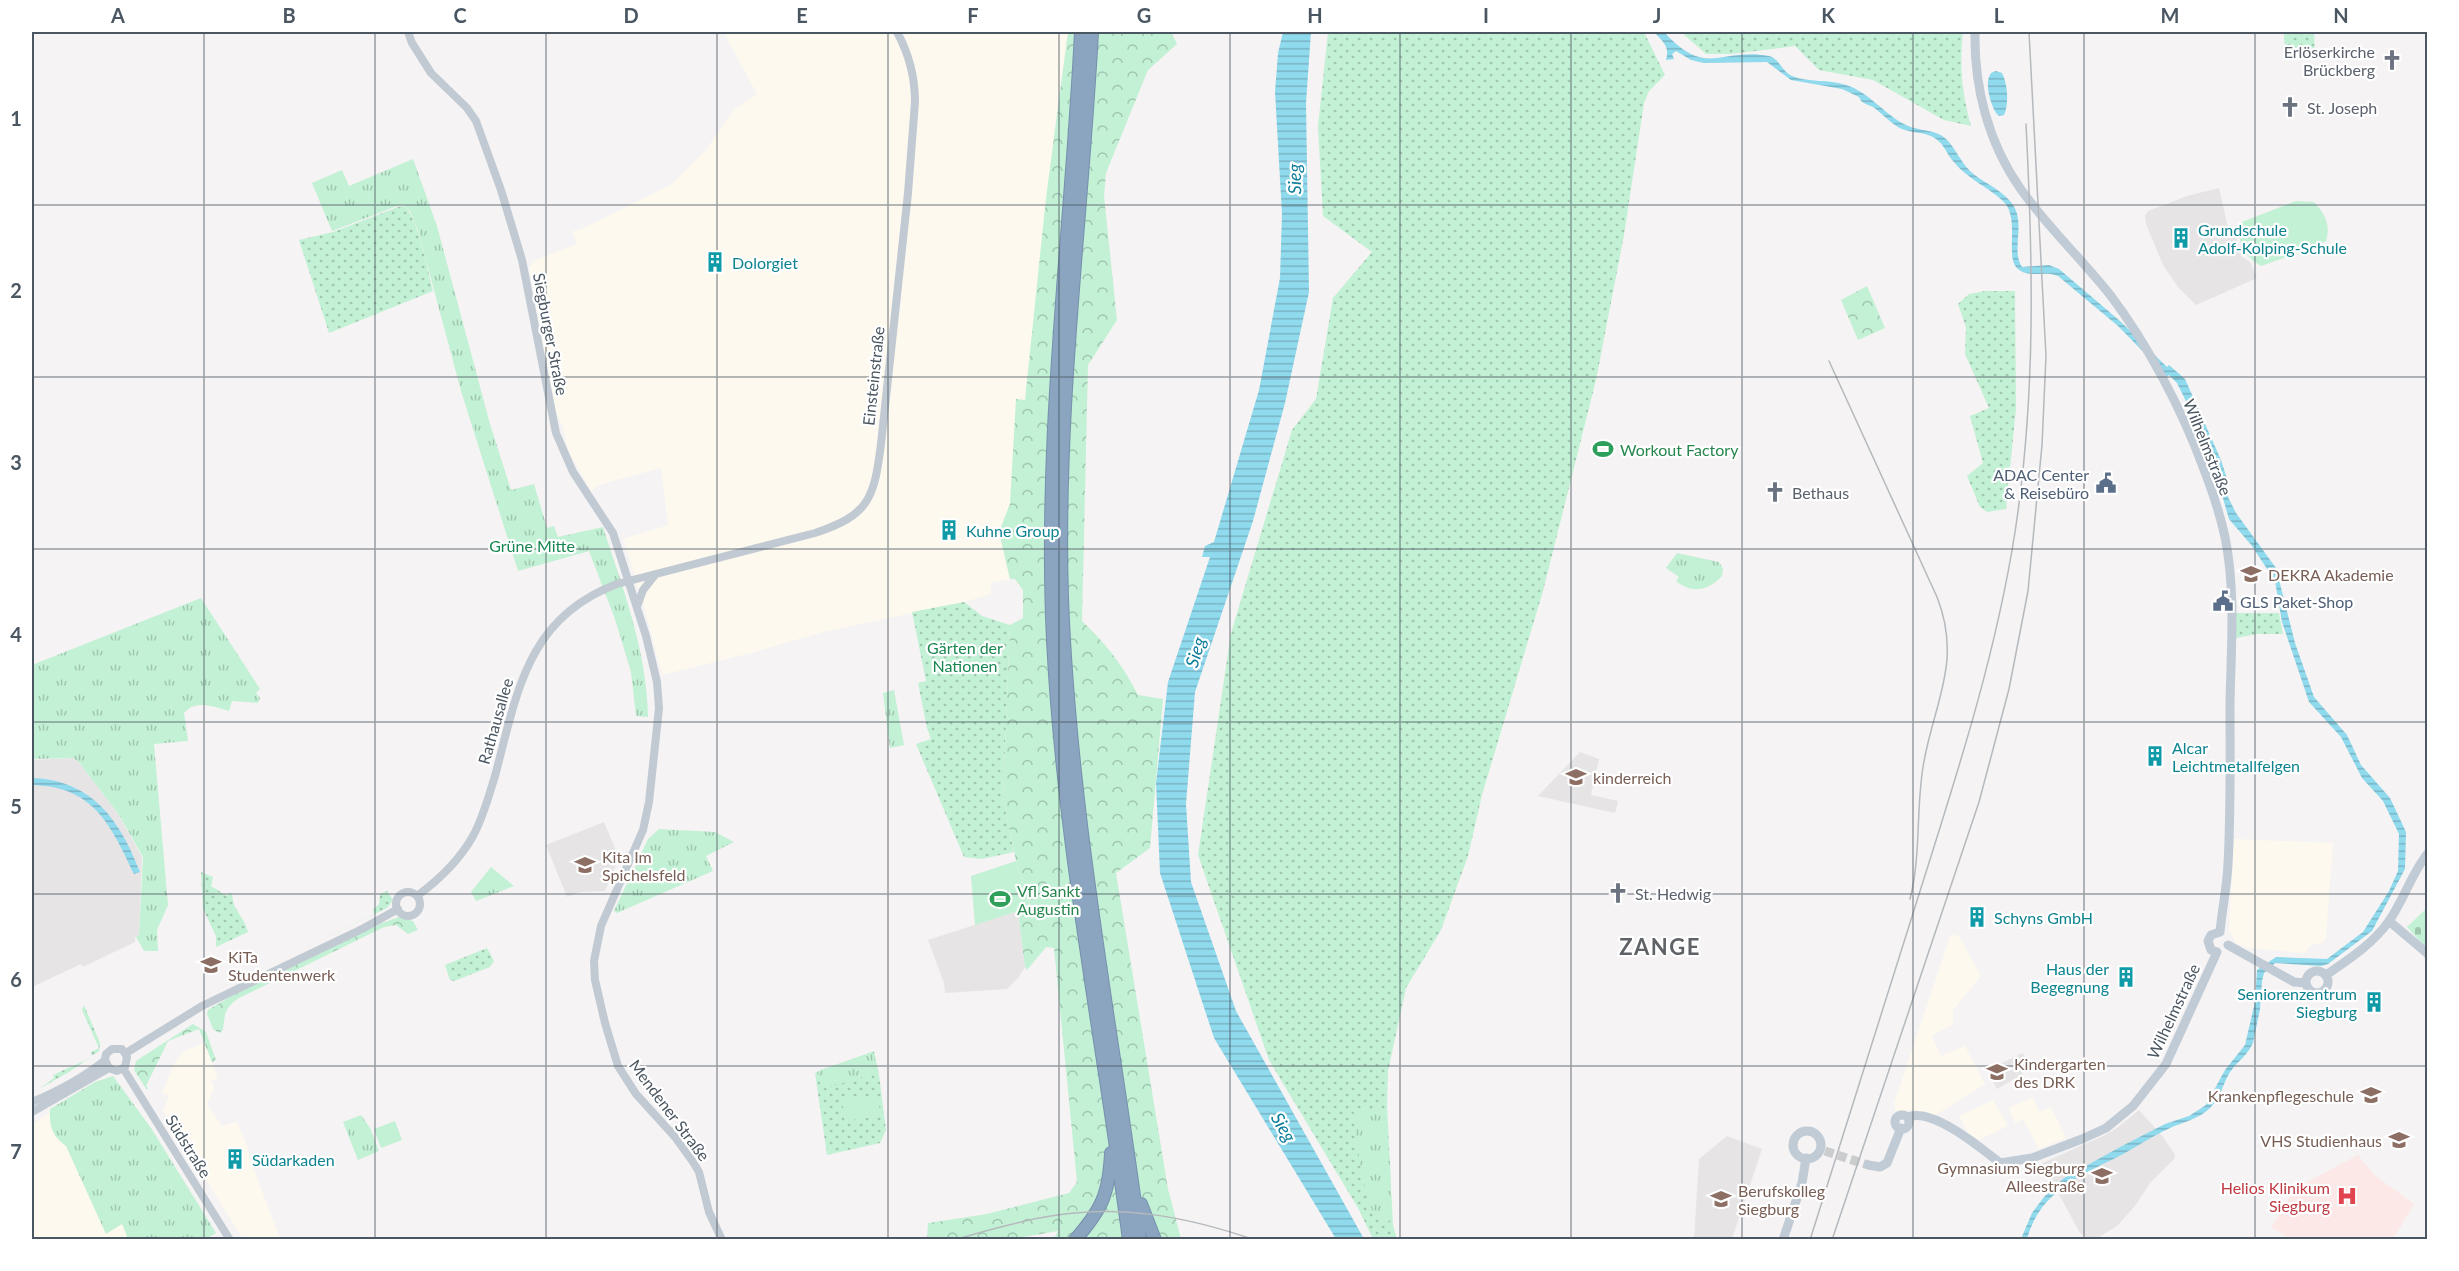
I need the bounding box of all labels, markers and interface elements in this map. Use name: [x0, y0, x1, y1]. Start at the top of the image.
text: A: [110, 3, 125, 27]
text: B: [282, 3, 296, 27]
text: C: [453, 3, 467, 27]
text: D: [623, 3, 639, 27]
text: E: [796, 3, 808, 27]
text: F: [967, 3, 979, 27]
text: G: [1137, 3, 1151, 27]
text: H: [1307, 3, 1323, 27]
text: I: [1483, 3, 1489, 27]
text: J: [1653, 3, 1661, 27]
text: K: [1821, 3, 1835, 27]
text: L: [1994, 3, 2005, 27]
text: M: [2161, 3, 2179, 27]
text: N: [2333, 3, 2349, 27]
place label: Erlöserkirche Brückberg: [2284, 42, 2375, 79]
church icon: Erlöserkirche Brückberg: [2380, 48, 2404, 72]
church icon: St. Joseph: [2278, 95, 2302, 119]
place label: St. Joseph: [2307, 98, 2377, 117]
text: 1: [10, 106, 22, 130]
water label: Sieg: [1283, 163, 1305, 194]
place label: Grundschule Adolf-Kolping-Schule: [2198, 220, 2347, 257]
building icon: Grundschule Adolf-Kolping-Schule: [2169, 226, 2193, 250]
building icon: Dolorgiet: [703, 250, 727, 274]
place label: Dolorgiet: [732, 253, 798, 272]
street label: Siegburger Straße: [530, 271, 572, 397]
text: 2: [10, 278, 22, 302]
street label: Einsteinstraße: [858, 325, 888, 427]
street label: Wilhelmstraße: [2180, 396, 2236, 498]
sports icon: Workout Factory: [1591, 437, 1615, 461]
place label: Workout Factory: [1620, 440, 1739, 459]
text: 3: [10, 450, 22, 474]
place label: ADAC Center & Reisebüro: [1993, 465, 2089, 502]
public building icon: ADAC Center & Reisebüro: [2094, 471, 2118, 495]
church icon: Bethaus: [1763, 480, 1787, 504]
place label: Bethaus: [1792, 483, 1849, 502]
building icon: Kuhne Group: [937, 518, 961, 542]
place label: Kuhne Group: [966, 521, 1060, 540]
park label: Grüne Mitte: [489, 536, 575, 555]
school or university icon: DEKRA Akademie: [2239, 562, 2263, 586]
place label: DEKRA Akademie: [2268, 565, 2394, 584]
public building icon: GLS Paket-Shop: [2211, 589, 2235, 613]
place label: GLS Paket-Shop: [2240, 592, 2353, 611]
text: 4: [10, 622, 22, 646]
water label: Sieg: [1180, 634, 1210, 670]
park label: Gärten der Nationen: [927, 638, 1003, 675]
street label: Rathausallee: [474, 676, 516, 766]
place label: Alcar Leichtmetallfelgen: [2172, 738, 2300, 775]
building icon: Alcar Leichtmetallfelgen: [2143, 744, 2167, 768]
school or university icon: kinderreich: [1564, 765, 1588, 789]
place label: kinderreich: [1593, 768, 1671, 787]
text: 5: [10, 794, 22, 818]
place label: Kita Im Spichelsfeld: [602, 847, 686, 884]
school or university icon: Kita Im Spichelsfeld: [573, 853, 597, 877]
place label: Vfl Sankt Augustin: [1017, 881, 1081, 918]
church icon: St. Hedwig: [1606, 881, 1630, 905]
place label: St. Hedwig: [1635, 884, 1711, 903]
sports icon: Vfl Sankt Augustin: [988, 887, 1012, 911]
building icon: Schyns GmbH: [1965, 905, 1989, 929]
place label: Schyns GmbH: [1994, 908, 2093, 927]
district label: ZANGE: [1619, 933, 1701, 960]
place label: KiTa Studentenwerk: [228, 947, 336, 984]
school or university icon: KiTa Studentenwerk: [199, 953, 223, 977]
place label: Haus der Begegnung: [2030, 959, 2109, 996]
street label: Wilhelmstraße: [2143, 961, 2203, 1061]
building icon: Haus der Begegnung: [2114, 965, 2138, 989]
text: 6: [10, 967, 22, 991]
place label: Seniorenzentrum Siegburg: [2237, 984, 2357, 1021]
building icon: Seniorenzentrum Siegburg: [2362, 990, 2386, 1014]
place label: Kindergarten des DRK: [2014, 1054, 2106, 1091]
street label: Mendener Straße: [626, 1056, 714, 1164]
school or university icon: Kindergarten des DRK: [1985, 1060, 2009, 1084]
school or university icon: Krankenpflegeschule: [2359, 1083, 2383, 1107]
place label: Krankenpflegeschule: [2208, 1086, 2354, 1105]
water label: Sieg: [1267, 1108, 1301, 1146]
street label: Südstraße: [162, 1111, 216, 1181]
school or university icon: VHS Studienhaus: [2387, 1128, 2411, 1152]
place label: VHS Studienhaus: [2260, 1131, 2382, 1150]
text: 7: [10, 1139, 22, 1163]
building icon: Südarkaden: [223, 1147, 247, 1171]
place label: Südarkaden: [252, 1150, 335, 1169]
place label: Gymnasium Siegburg Alleestraße: [1937, 1158, 2085, 1195]
school or university icon: Gymnasium Siegburg Alleestraße: [2090, 1164, 2114, 1188]
place label: Helios Klinikum Siegburg: [2221, 1178, 2330, 1215]
place label: Berufskolleg Siegburg: [1738, 1181, 1825, 1218]
hospital icon: Helios Klinikum Siegburg: [2335, 1184, 2359, 1208]
school or university icon: Berufskolleg Siegburg: [1709, 1187, 1733, 1211]

